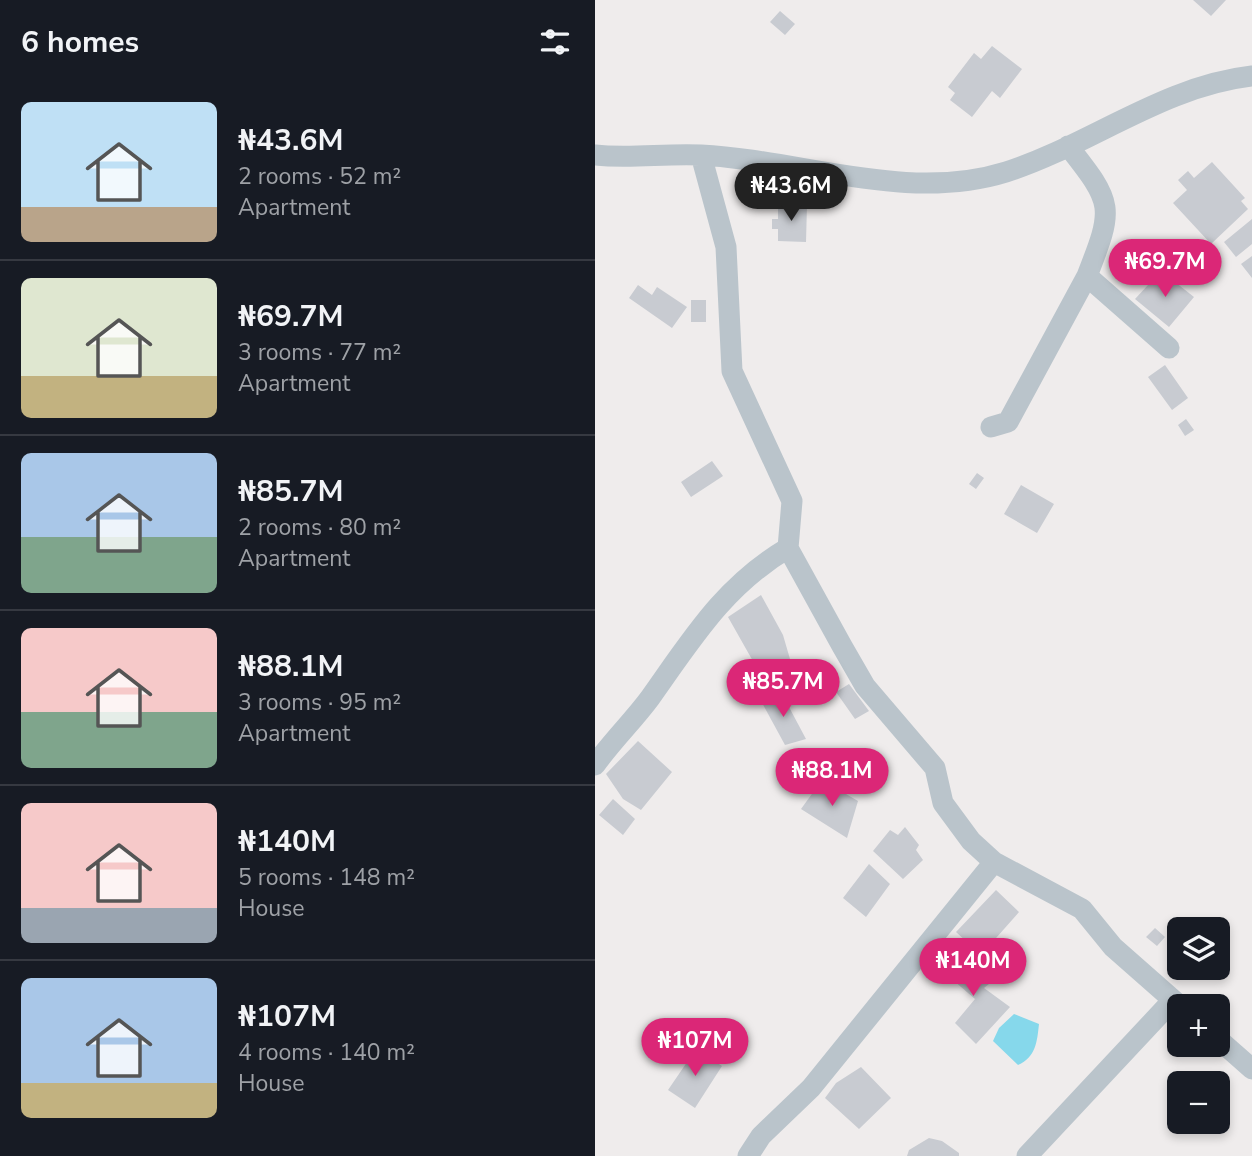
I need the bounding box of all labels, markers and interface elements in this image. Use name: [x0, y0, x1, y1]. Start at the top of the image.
text: 6 homes: [21, 22, 139, 63]
icon: filters: [536, 23, 574, 61]
text: ₦43.6M: [238, 120, 343, 161]
icon: home: [77, 130, 161, 214]
text: 2 rooms · 52 m²: [238, 161, 401, 192]
pin: ₦43.6M: [734, 164, 848, 223]
text: ₦43.6M: [751, 170, 831, 201]
text: Apartment: [238, 192, 350, 223]
pin: ₦69.7M: [1108, 240, 1222, 299]
text: ₦69.7M: [1125, 246, 1205, 277]
text: ₦69.7M: [238, 296, 343, 337]
icon: home: [77, 306, 161, 390]
text: 3 rooms · 77 m²: [238, 337, 401, 368]
text: Apartment: [238, 368, 350, 399]
text: ₦85.7M: [238, 471, 343, 512]
icon: home: [77, 481, 161, 565]
text: 2 rooms · 80 m²: [238, 512, 401, 543]
text: Apartment: [238, 543, 350, 574]
text: ₦88.1M: [238, 646, 343, 687]
icon: home: [77, 656, 161, 740]
pin: ₦85.7M: [726, 660, 840, 719]
text: ₦85.7M: [743, 666, 823, 697]
text: 3 rooms · 95 m²: [238, 687, 401, 718]
text: Apartment: [238, 718, 350, 749]
pin: ₦88.1M: [775, 748, 889, 808]
text: ₦88.1M: [792, 755, 872, 786]
text: ₦140M: [238, 821, 336, 862]
icon: home: [77, 831, 161, 915]
text: 5 rooms · 148 m²: [238, 862, 415, 893]
text: House: [238, 893, 305, 924]
map controls: [1167, 917, 1230, 1134]
button: layers: [1167, 917, 1230, 980]
pin: ₦140M: [924, 939, 1022, 998]
text: ₦140M: [935, 945, 1011, 976]
button: +: [1167, 994, 1230, 1057]
text: ₦107M: [238, 996, 336, 1037]
icon: home: [77, 1006, 161, 1090]
pin: ₦107M: [646, 1018, 744, 1078]
text: ₦107M: [657, 1025, 733, 1056]
text: 4 rooms · 140 m²: [238, 1037, 415, 1068]
text: House: [238, 1068, 305, 1099]
button: −: [1167, 1071, 1230, 1134]

